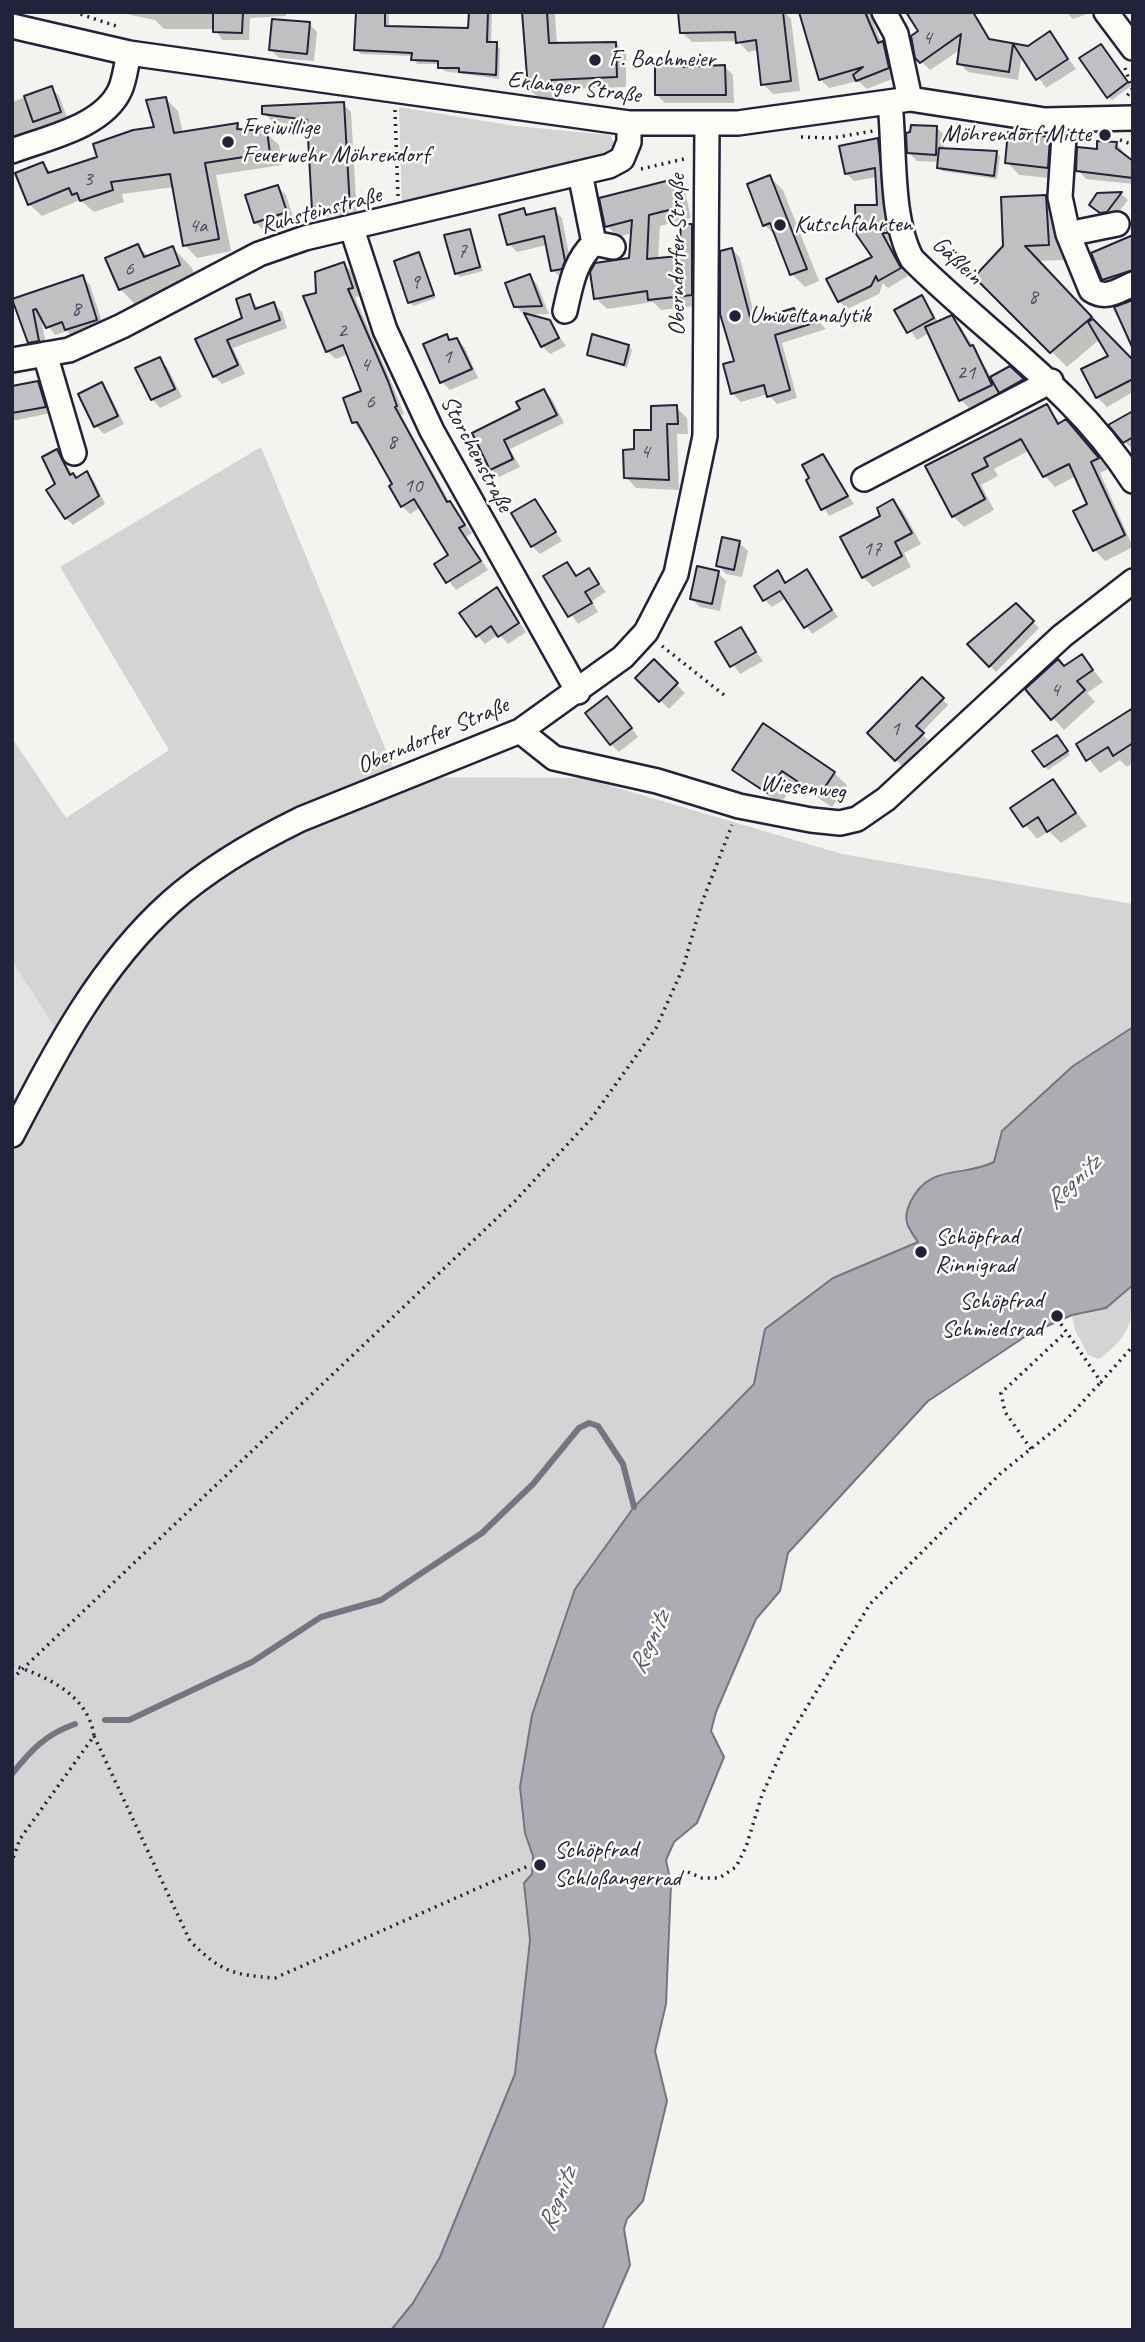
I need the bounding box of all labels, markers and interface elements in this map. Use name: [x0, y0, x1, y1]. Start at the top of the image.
house number: 4: [922, 25, 932, 51]
place label: F. Bachmeier: [609, 46, 715, 74]
marker: F. Bachmeier: [587, 52, 603, 68]
street label: Erlanger Straße: [506, 66, 642, 110]
place label: Freiwillige Feuerwehr Möhrendorf: [242, 114, 429, 170]
place label: Möhrendorf Mitte: [942, 121, 1091, 149]
marker: Möhrendorf Mitte: [1097, 127, 1113, 143]
marker: Freiwillige Feuerwehr Möhrendorf: [220, 134, 236, 150]
house number: 3: [83, 166, 93, 192]
street label: Oberndorfer Straße: [664, 174, 692, 336]
street label: Ruhsteinstraße: [257, 181, 385, 241]
place label: Kutschfahrten: [794, 211, 912, 239]
house number: 4a: [189, 213, 207, 239]
marker: Kutschfahrten: [772, 217, 788, 233]
street label: Gäßlein: [926, 230, 988, 292]
house number: 7: [457, 238, 467, 264]
house number: 6: [124, 256, 134, 282]
house number: 9: [410, 269, 420, 295]
house number: 8: [1028, 284, 1038, 310]
house number: 8: [71, 296, 81, 322]
place label: Umweltanalytik: [749, 302, 871, 330]
marker: Umweltanalytik: [727, 308, 743, 324]
house number: 2: [337, 318, 347, 344]
house number: 1: [442, 344, 452, 370]
house number: 4: [360, 352, 370, 378]
house number: 21: [957, 360, 975, 386]
house number: 6: [365, 389, 375, 415]
street label: Storchenstraße: [433, 391, 519, 517]
house number: 8: [387, 429, 397, 455]
house number: 4: [640, 439, 650, 465]
house number: 10: [404, 473, 422, 499]
house number: 17: [863, 536, 881, 562]
house number: 4: [1050, 677, 1060, 703]
street label: Oberndorfer Straße: [353, 691, 513, 781]
house number: 1: [890, 716, 900, 742]
street label: Wiesenweg: [759, 769, 847, 807]
water label: Regnitz: [1039, 1149, 1107, 1217]
place label: Schöpfrad Rinnigrad: [935, 1224, 1019, 1280]
marker: Schöpfrad Rinnigrad: [913, 1244, 929, 1260]
place label: Schöpfrad Schmiedsrad: [941, 1288, 1043, 1344]
marker: Schöpfrad Schmiedsrad: [1049, 1308, 1065, 1324]
water label: Regnitz: [623, 1607, 677, 1679]
place label: Schöpfrad Schloßangerrad: [554, 1837, 681, 1893]
marker: Schöpfrad Schloßangerrad: [532, 1857, 548, 1873]
water label: Regnitz: [532, 2164, 584, 2236]

